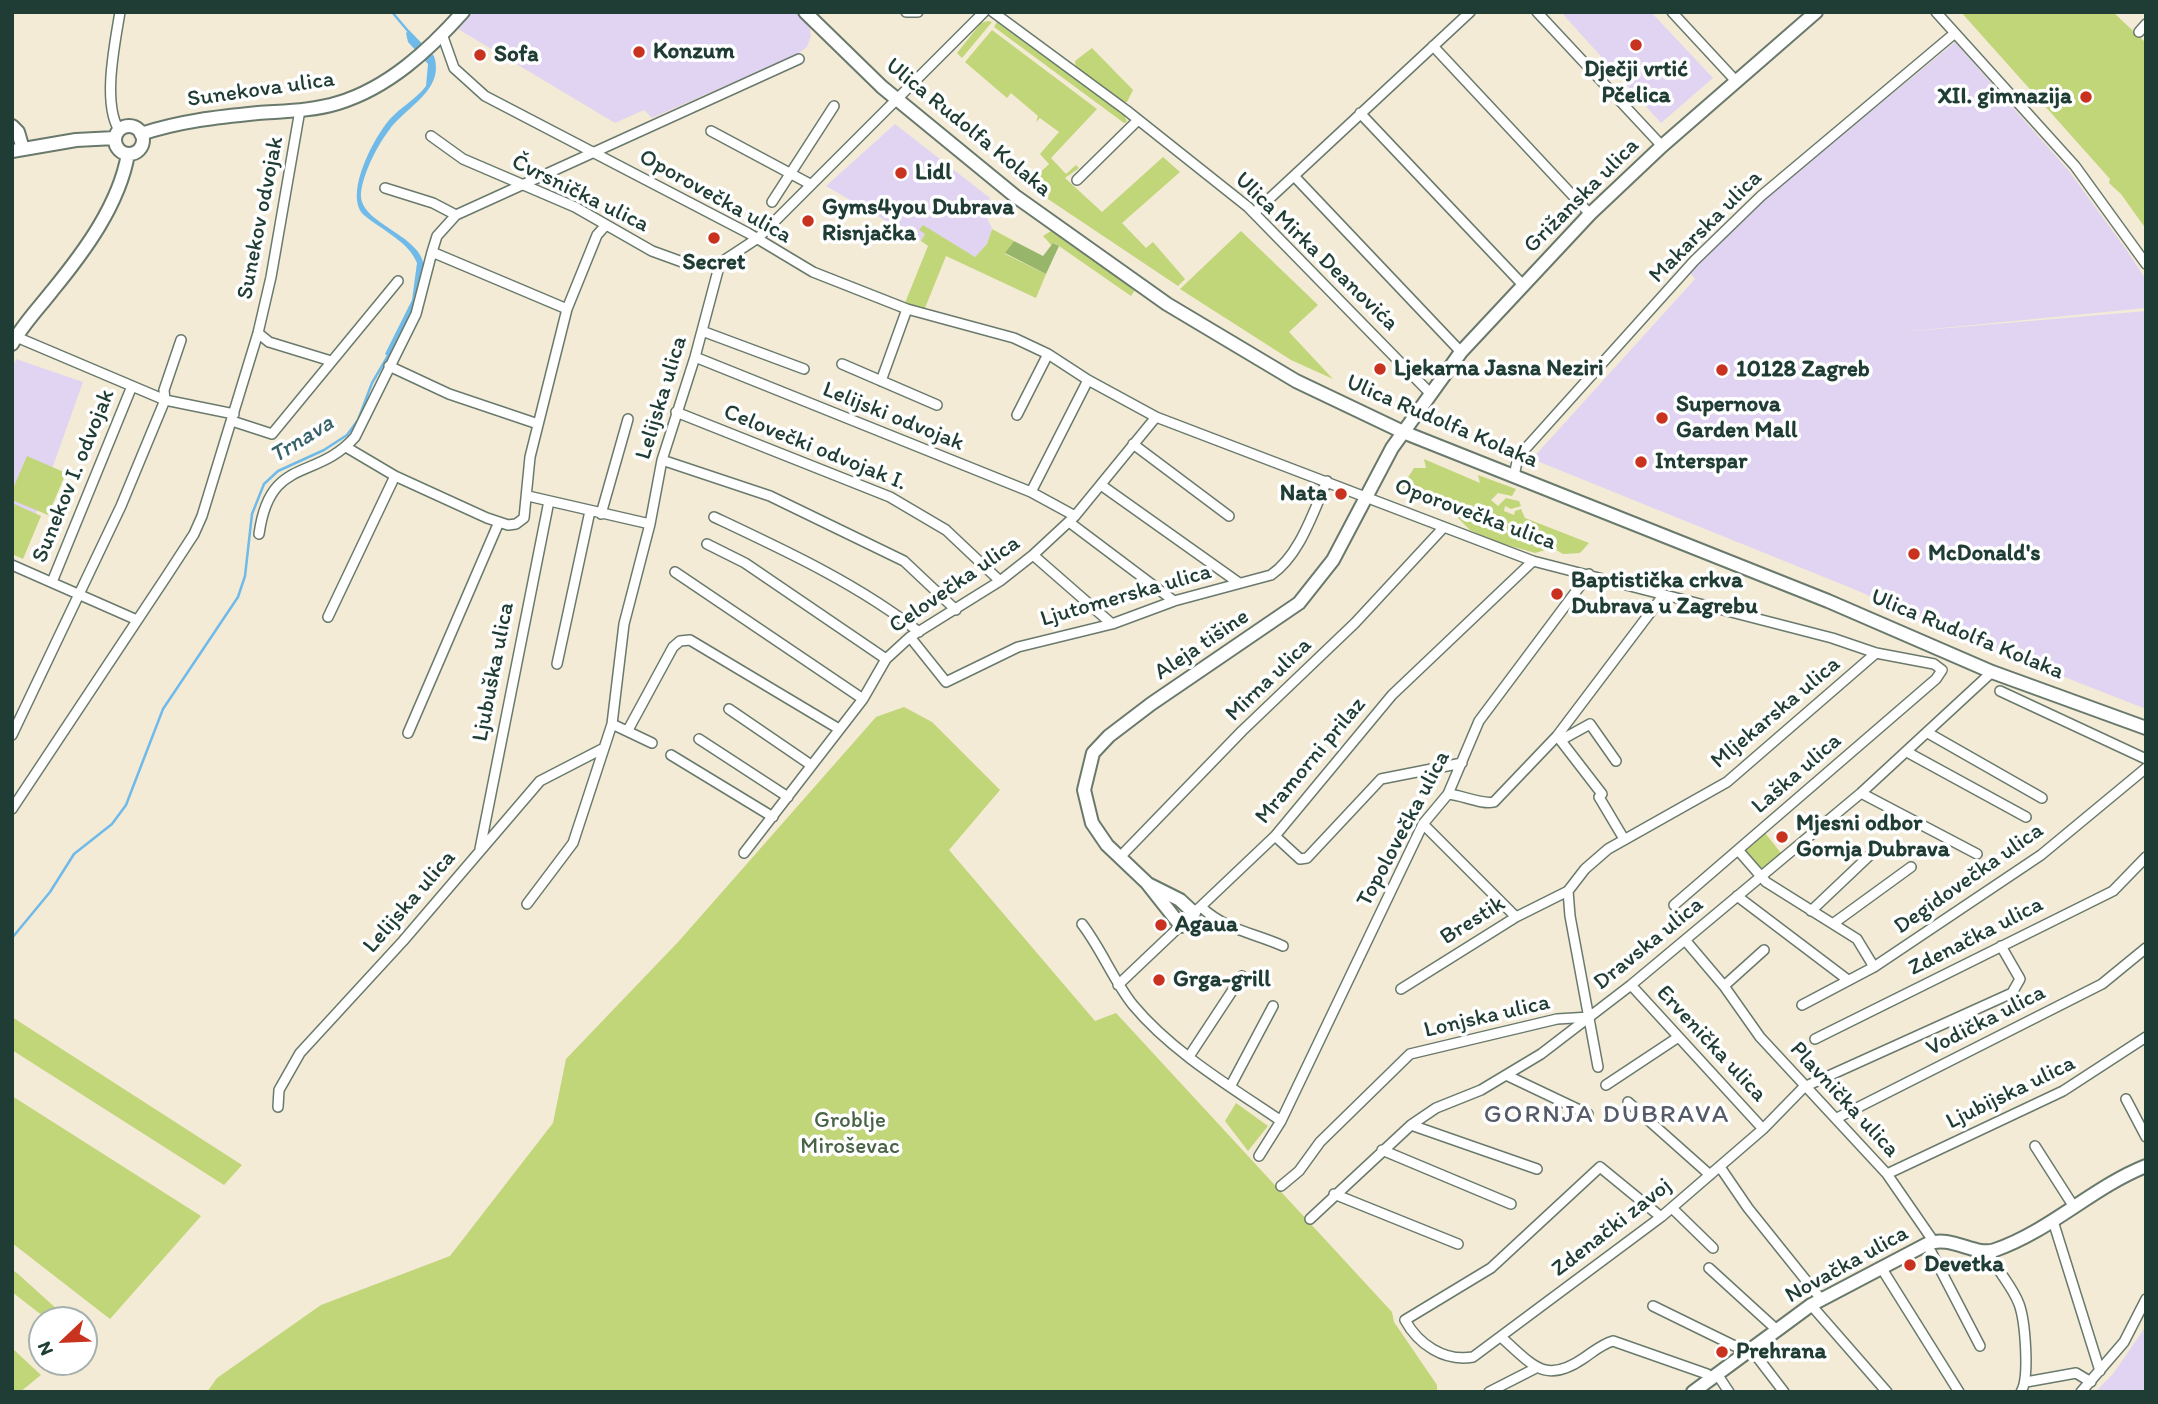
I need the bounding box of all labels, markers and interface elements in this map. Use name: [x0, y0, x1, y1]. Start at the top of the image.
marker: Dječji vrtić Pčelica: [1628, 37, 1644, 53]
place label: Konzum: [653, 38, 735, 66]
place label: Sofa: [494, 41, 539, 69]
marker: Konzum: [631, 44, 647, 60]
marker: Sofa: [472, 47, 488, 63]
street label: Ulica Rudolfa Kolaka: [879, 53, 1057, 203]
place label: Dječji vrtić Pčelica: [1584, 56, 1688, 110]
street label: Sunekova ulica: [186, 66, 336, 114]
place label: XII. gimnazija: [1937, 83, 2072, 111]
marker: XII. gimnazija: [2078, 89, 2094, 105]
street label: Grižanska ulica: [1518, 132, 1646, 260]
street label: Sunekov odvojak: [232, 134, 290, 302]
street label: Oporovečka ulica: [634, 144, 796, 250]
street label: Čvrsnička ulica: [507, 149, 653, 239]
place label: Lidl: [915, 159, 952, 187]
marker: Lidl: [893, 165, 909, 181]
street label: Makarska ulica: [1644, 165, 1768, 289]
street label: Ulica Mirka Deanovića: [1228, 167, 1404, 337]
place label: Gyms4you Dubrava Risnjačka: [822, 194, 1014, 248]
marker: Gyms4you Dubrava Risnjačka: [800, 213, 816, 229]
marker: Secret: [706, 230, 722, 246]
place label: Secret: [683, 249, 745, 277]
street label: Lelijska ulica: [630, 333, 694, 463]
place label: Ljekarna Jasna Neziri: [1394, 355, 1604, 383]
place label: 10128 Zagreb: [1736, 356, 1870, 384]
marker: Ljekarna Jasna Neziri: [1372, 361, 1388, 377]
marker: 10128 Zagreb: [1714, 362, 1730, 378]
street label: Ulica Rudolfa Kolaka: [1342, 369, 1542, 475]
street label: Lelijski odvojak: [818, 376, 968, 458]
street label: Sunekov I. odvojak: [27, 385, 121, 567]
place label: Supernova Garden Mall: [1676, 391, 1798, 445]
street label: Celovečki odvojak I.: [719, 399, 911, 497]
water label: Trnava: [265, 409, 339, 471]
marker: Supernova Garden Mall: [1654, 410, 1670, 426]
place label: Interspar: [1655, 448, 1747, 476]
marker: Interspar: [1633, 454, 1649, 470]
street label: Oporovečka ulica: [1390, 473, 1560, 557]
place label: Nata: [1280, 480, 1327, 508]
marker: Nata: [1333, 486, 1349, 502]
street label: Celovečka ulica: [884, 530, 1026, 640]
place label: McDonald's: [1928, 540, 2041, 568]
marker: McDonald's: [1906, 546, 1922, 562]
street label: Ljutomerska ulica: [1037, 558, 1215, 634]
place label: Baptistička crkva Dubrava u Zagrebu: [1571, 567, 1758, 621]
street label: Ulica Rudolfa Kolaka: [1866, 584, 2068, 686]
marker: Baptistička crkva Dubrava u Zagrebu: [1549, 586, 1565, 602]
street label: Ljubuška ulica: [467, 600, 521, 744]
street label: Aleja tišine: [1149, 603, 1255, 687]
street label: Mirna ulica: [1220, 632, 1318, 728]
street label: Mljekarska ulica: [1706, 651, 1846, 775]
street label: Mramorni prilaz: [1250, 692, 1372, 830]
street label: Laška ulica: [1747, 728, 1847, 820]
street label: Topolovečka ulica: [1351, 746, 1457, 912]
place label: Mjesni odbor Gornja Dubrava: [1796, 810, 1950, 864]
street label: Degidovečka ulica: [1889, 817, 2049, 941]
marker: Mjesni odbor Gornja Dubrava: [1774, 829, 1790, 845]
street label: Lelijska ulica: [358, 845, 462, 959]
street label: Brestik: [1435, 890, 1511, 952]
street label: Dravska ulica: [1589, 891, 1709, 997]
street label: Zdenačka ulica: [1904, 891, 2048, 983]
place label: Agaua: [1175, 911, 1238, 939]
marker: Agaua: [1153, 917, 1169, 933]
place label: Grga-grill: [1173, 966, 1271, 994]
marker: Grga-grill: [1151, 972, 1167, 988]
street label: Vodička ulica: [1922, 979, 2050, 1063]
street label: Ervenička ulica: [1650, 980, 1772, 1108]
street label: Lonjska ulica: [1421, 989, 1553, 1045]
street label: Plavnička ulica: [1783, 1036, 1905, 1164]
street label: Ljubijska ulica: [1942, 1050, 2080, 1136]
district label: GORNJA DUBRAVA: [1484, 1099, 1730, 1131]
park label: Groblje Miroševac: [800, 1107, 900, 1161]
street label: Zdenački zavoj: [1547, 1173, 1677, 1283]
street label: Novačka ulica: [1781, 1220, 1913, 1310]
place label: Devetka: [1924, 1251, 2004, 1279]
marker: Devetka: [1902, 1257, 1918, 1273]
north arrow: [28, 1306, 98, 1376]
text: N: [32, 1338, 58, 1359]
place label: Prehrana: [1736, 1338, 1826, 1366]
marker: Prehrana: [1714, 1344, 1730, 1360]

